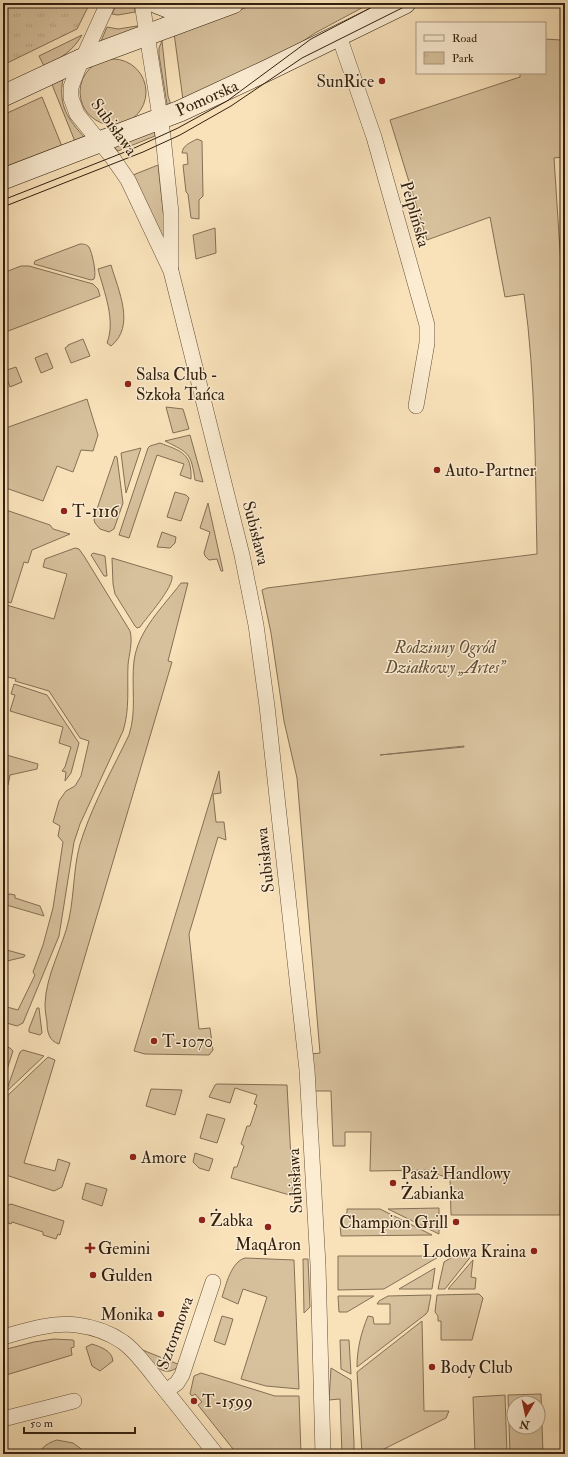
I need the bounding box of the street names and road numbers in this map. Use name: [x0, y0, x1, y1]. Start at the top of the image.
street label: Pomorska: [173, 75, 242, 121]
street label: Subisława: [86, 94, 142, 160]
street label: Pelplińska: [395, 178, 435, 251]
street label: Subisława: [238, 499, 274, 568]
street label: Subisława: [251, 825, 279, 894]
street label: Subisława: [283, 1147, 307, 1214]
street label: Sztormowa: [152, 1293, 198, 1372]

